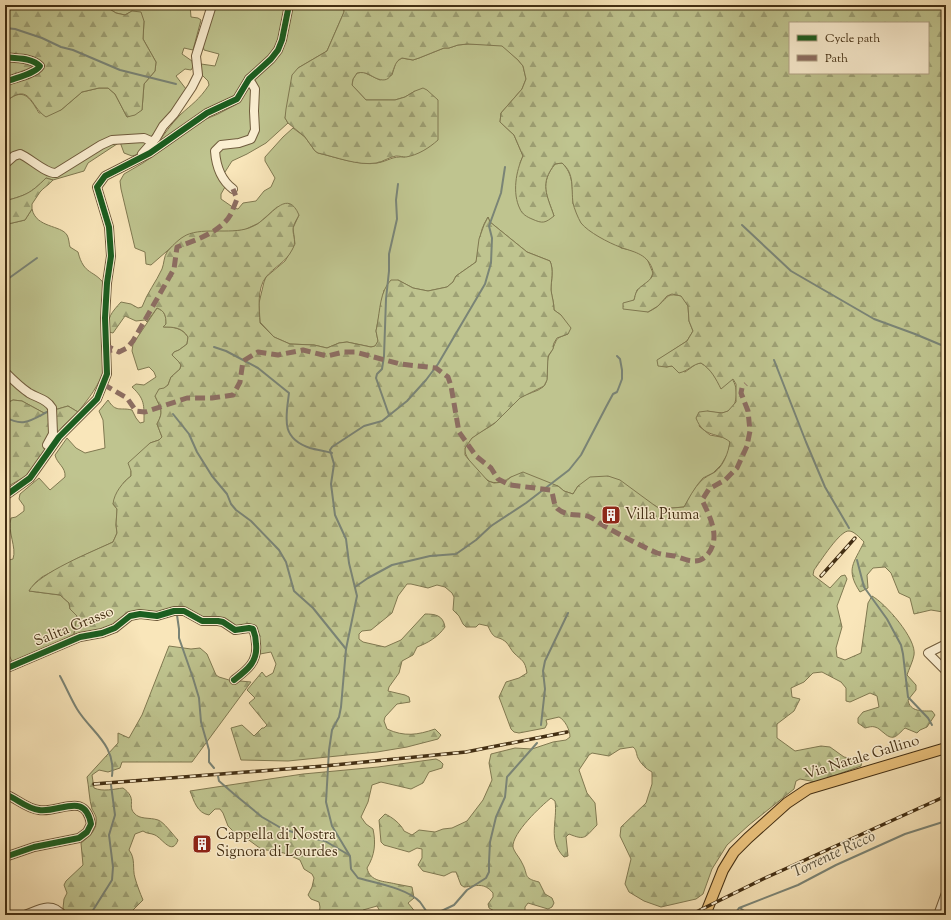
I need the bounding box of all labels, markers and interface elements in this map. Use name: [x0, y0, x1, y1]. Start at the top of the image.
legend: [789, 22, 929, 74]
text: Cycle path: [825, 30, 880, 48]
text: Path: [825, 50, 848, 68]
building icon: Villa Piuma: [600, 504, 622, 526]
place label: Villa Piuma: [625, 505, 699, 526]
street label: Salita Grasso: [31, 601, 117, 653]
street label: Via Natale Gallino: [802, 731, 922, 785]
place label: Cappella di Nostra Signora di Lourdes: [216, 825, 338, 863]
water label: Torrente Riccò: [788, 826, 880, 884]
building icon: Cappella di Nostra Signora di Lourdes: [191, 833, 213, 855]

